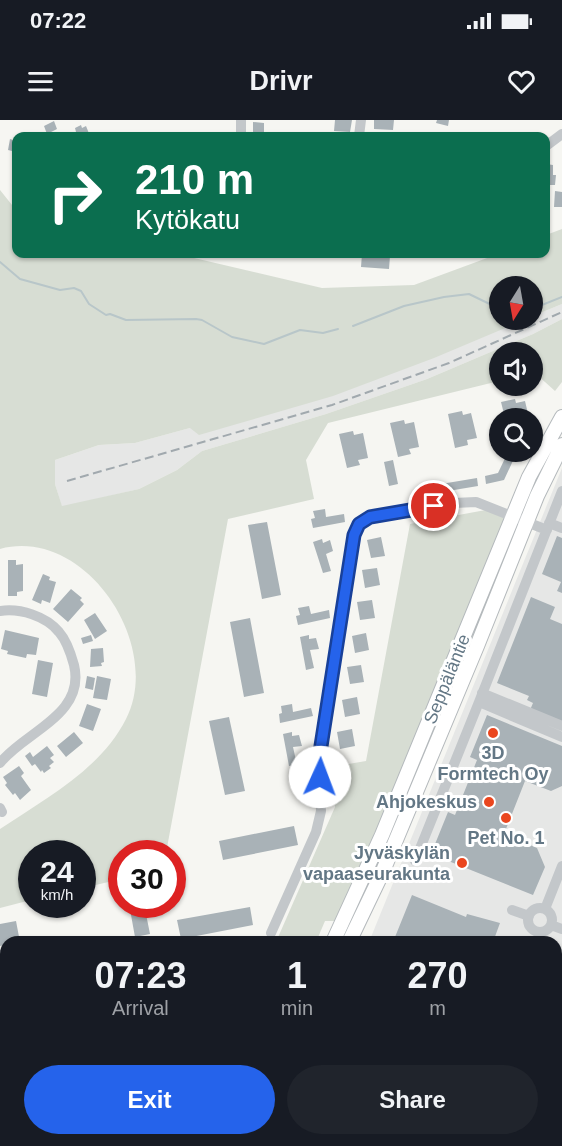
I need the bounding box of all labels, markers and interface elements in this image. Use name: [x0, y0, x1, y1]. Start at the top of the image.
text: 07:22: [30, 8, 86, 33]
icon: menu: [24, 65, 57, 98]
icon: heart: [505, 65, 538, 98]
text: Drivr: [249, 66, 313, 96]
icon: right: [36, 156, 114, 234]
text: 210 m: [135, 156, 254, 203]
text: Kytökatu: [135, 205, 240, 235]
north arrow: [489, 276, 543, 330]
map controls: [489, 276, 543, 462]
button: sound: [489, 342, 543, 396]
button: search: [489, 408, 543, 462]
pin: [408, 480, 459, 531]
icon: arrive: [417, 489, 450, 522]
street label: Seppäläntie: [420, 631, 474, 727]
marker: 3D Formtech Oy: [486, 726, 500, 740]
place label: 3D Formtech Oy: [437, 743, 549, 784]
position arrow: [288, 745, 352, 809]
place label: Ahjokeskus: [376, 792, 477, 812]
marker: Ahjokeskus: [482, 795, 496, 809]
marker: Pet No. 1: [499, 811, 513, 825]
place label: Pet No. 1: [467, 828, 545, 848]
speed limit sign: 30: [108, 840, 186, 918]
place label: Jyväskylän vapaaseurakunta: [303, 843, 451, 884]
text: 24: [40, 855, 74, 888]
marker: Jyväskylän vapaaseurakunta: [455, 856, 469, 870]
text: km/h: [41, 886, 73, 903]
text: 07:23: [94, 955, 186, 996]
text: 1: [287, 955, 307, 996]
text: 270: [407, 955, 468, 996]
text: Arrival: [112, 997, 169, 1019]
text: min: [281, 997, 313, 1019]
text: m: [429, 997, 446, 1019]
button: Exit: [24, 1065, 275, 1134]
button: Share: [287, 1065, 538, 1134]

